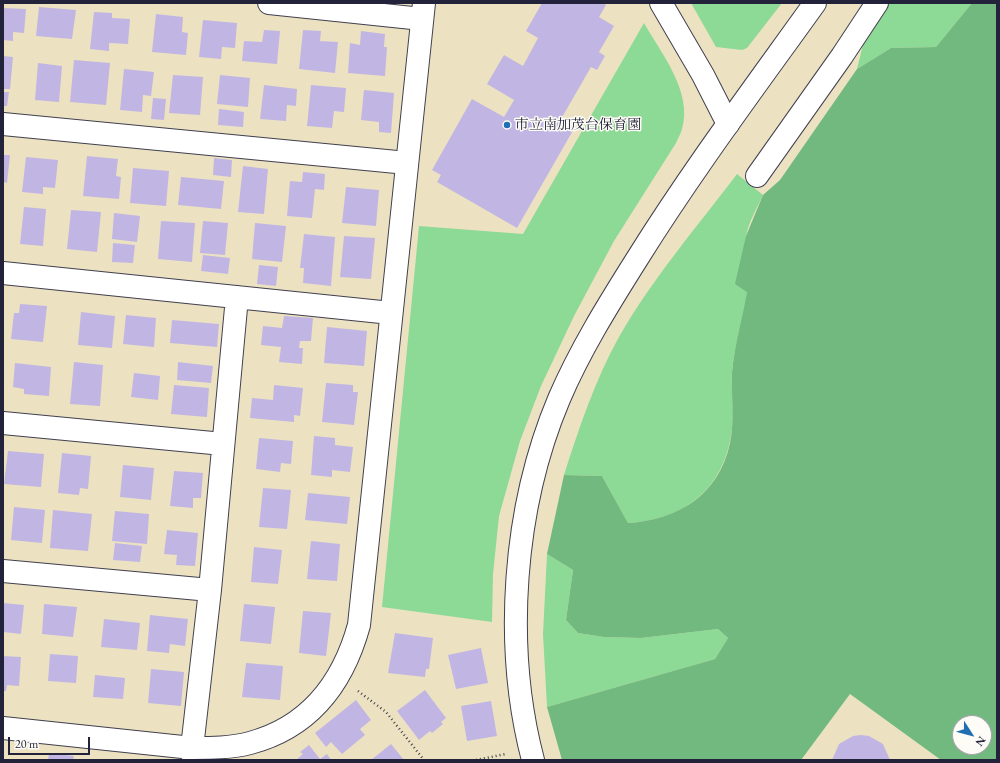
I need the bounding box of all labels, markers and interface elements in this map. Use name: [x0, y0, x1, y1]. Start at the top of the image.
place label: 市立南加茂台保育園: [515, 117, 641, 133]
marker: 市立南加茂台保育園: [502, 120, 512, 130]
north arrow: [952, 715, 992, 755]
scale bar: [10, 729, 92, 755]
text: N: [973, 734, 989, 749]
text: 20 m: [15, 736, 38, 752]

